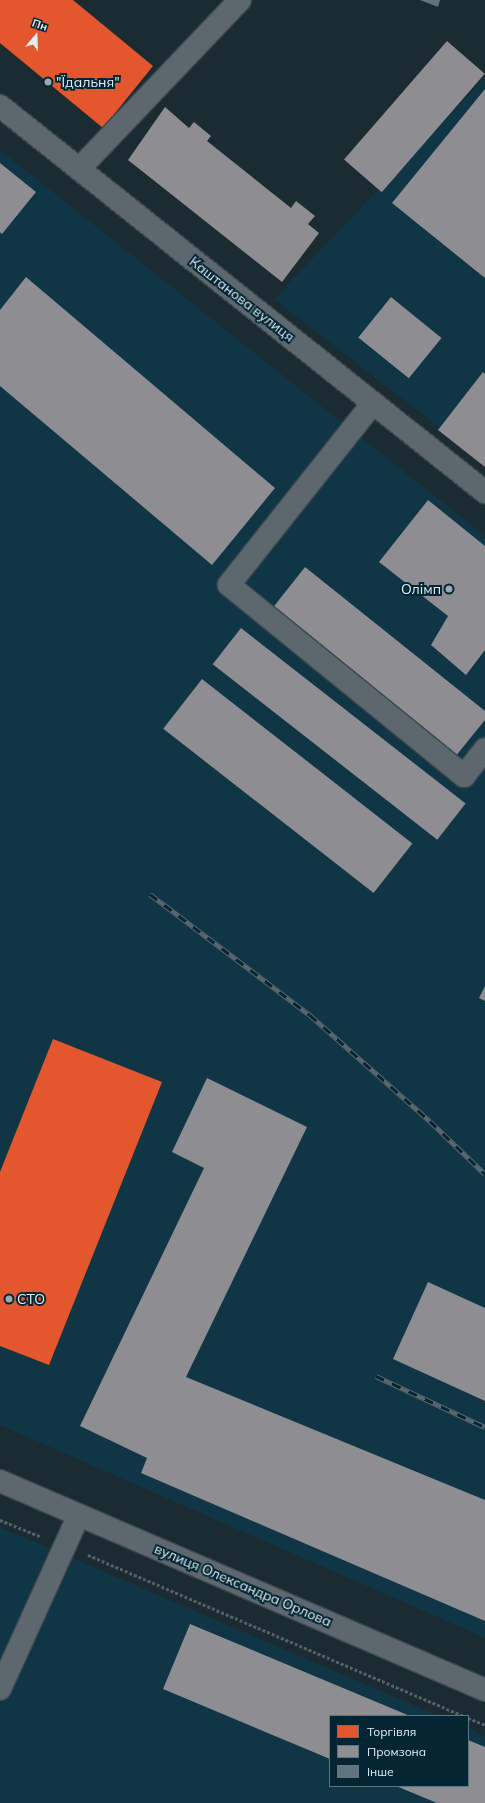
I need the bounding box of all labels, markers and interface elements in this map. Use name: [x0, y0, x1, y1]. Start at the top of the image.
north arrow: [16, 16, 56, 56]
text: Пн: [30, 16, 49, 34]
place label: "Їдальня": [56, 74, 120, 90]
marker: "Їдальня": [43, 77, 53, 87]
street label: Каштанова вулиця: [186, 253, 298, 345]
place label: Олімп: [401, 581, 441, 597]
marker: Олімп: [444, 584, 454, 594]
place label: СТО: [17, 1291, 45, 1307]
marker: СТО: [4, 1294, 14, 1304]
street label: вулиця Олександра Орлова: [152, 1540, 334, 1630]
legend: [329, 1715, 469, 1787]
text: Торгівля: [367, 1724, 416, 1739]
text: Промзона: [367, 1744, 426, 1759]
text: Інше: [367, 1764, 394, 1779]

